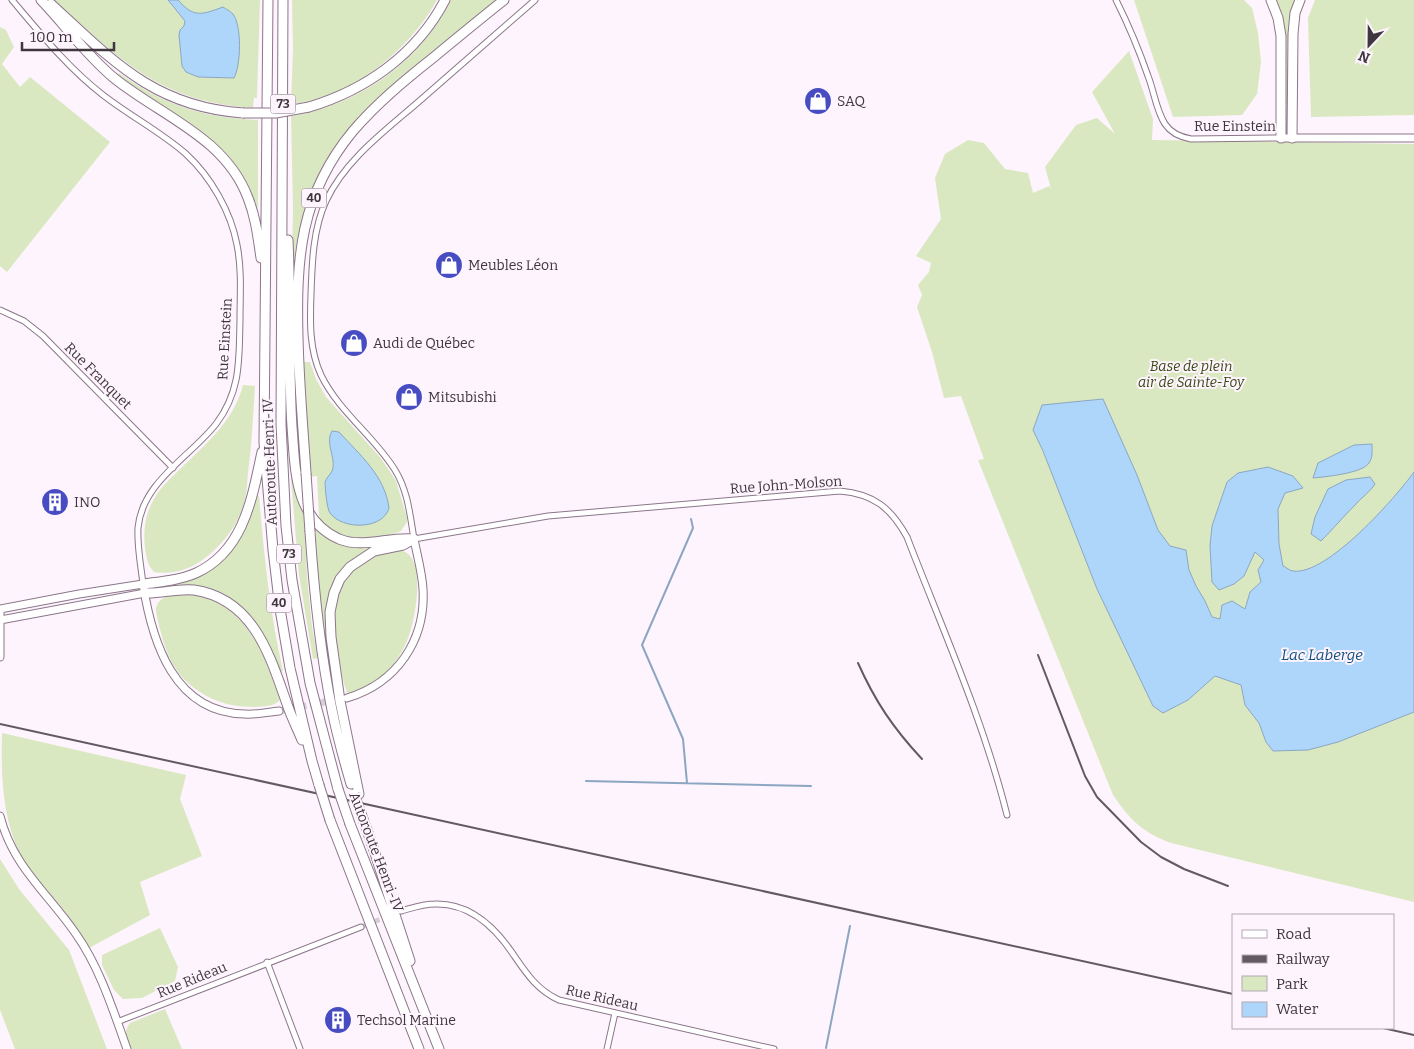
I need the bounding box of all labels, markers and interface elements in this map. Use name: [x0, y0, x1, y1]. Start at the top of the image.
scale bar: [22, 20, 115, 52]
north arrow: [1344, 20, 1394, 70]
text: 100 m: [30, 28, 73, 46]
text: N: [1356, 47, 1373, 66]
shop icon: SAQ: [803, 86, 833, 116]
place label: SAQ: [837, 93, 866, 110]
road number: 73: [270, 95, 296, 114]
street label: Rue Einstein: [1194, 118, 1276, 135]
road number: 40: [302, 188, 326, 208]
shop icon: Meubles Léon: [434, 250, 464, 280]
place label: Meubles Léon: [468, 257, 558, 274]
street label: Rue Einstein: [214, 297, 236, 380]
shop icon: Audi de Québec: [339, 328, 369, 358]
place label: Audi de Québec: [373, 335, 475, 352]
street label: Rue Franquet: [61, 339, 135, 413]
park label: Base de plein air de Sainte-Foy: [1138, 358, 1245, 391]
shop icon: Mitsubishi: [394, 382, 424, 412]
place label: Mitsubishi: [428, 389, 497, 406]
street label: Autoroute Henri-IV: [259, 398, 281, 526]
street label: Rue John-Molson: [729, 473, 843, 497]
building icon: INO: [40, 487, 70, 517]
place label: INO: [74, 494, 100, 511]
road number: 73: [276, 544, 302, 564]
road number: 40: [266, 594, 292, 612]
water label: Lac Laberge: [1281, 646, 1363, 664]
street label: Autoroute Henri-IV: [345, 790, 407, 915]
legend: [1232, 914, 1394, 1029]
text: Road: [1276, 925, 1311, 943]
text: Railway: [1276, 950, 1330, 968]
street label: Rue Rideau: [155, 958, 230, 1002]
text: Park: [1276, 975, 1308, 993]
street label: Rue Rideau: [564, 981, 640, 1015]
text: Water: [1276, 1000, 1319, 1018]
building icon: Techsol Marine: [323, 1005, 353, 1035]
place label: Techsol Marine: [357, 1012, 456, 1029]

